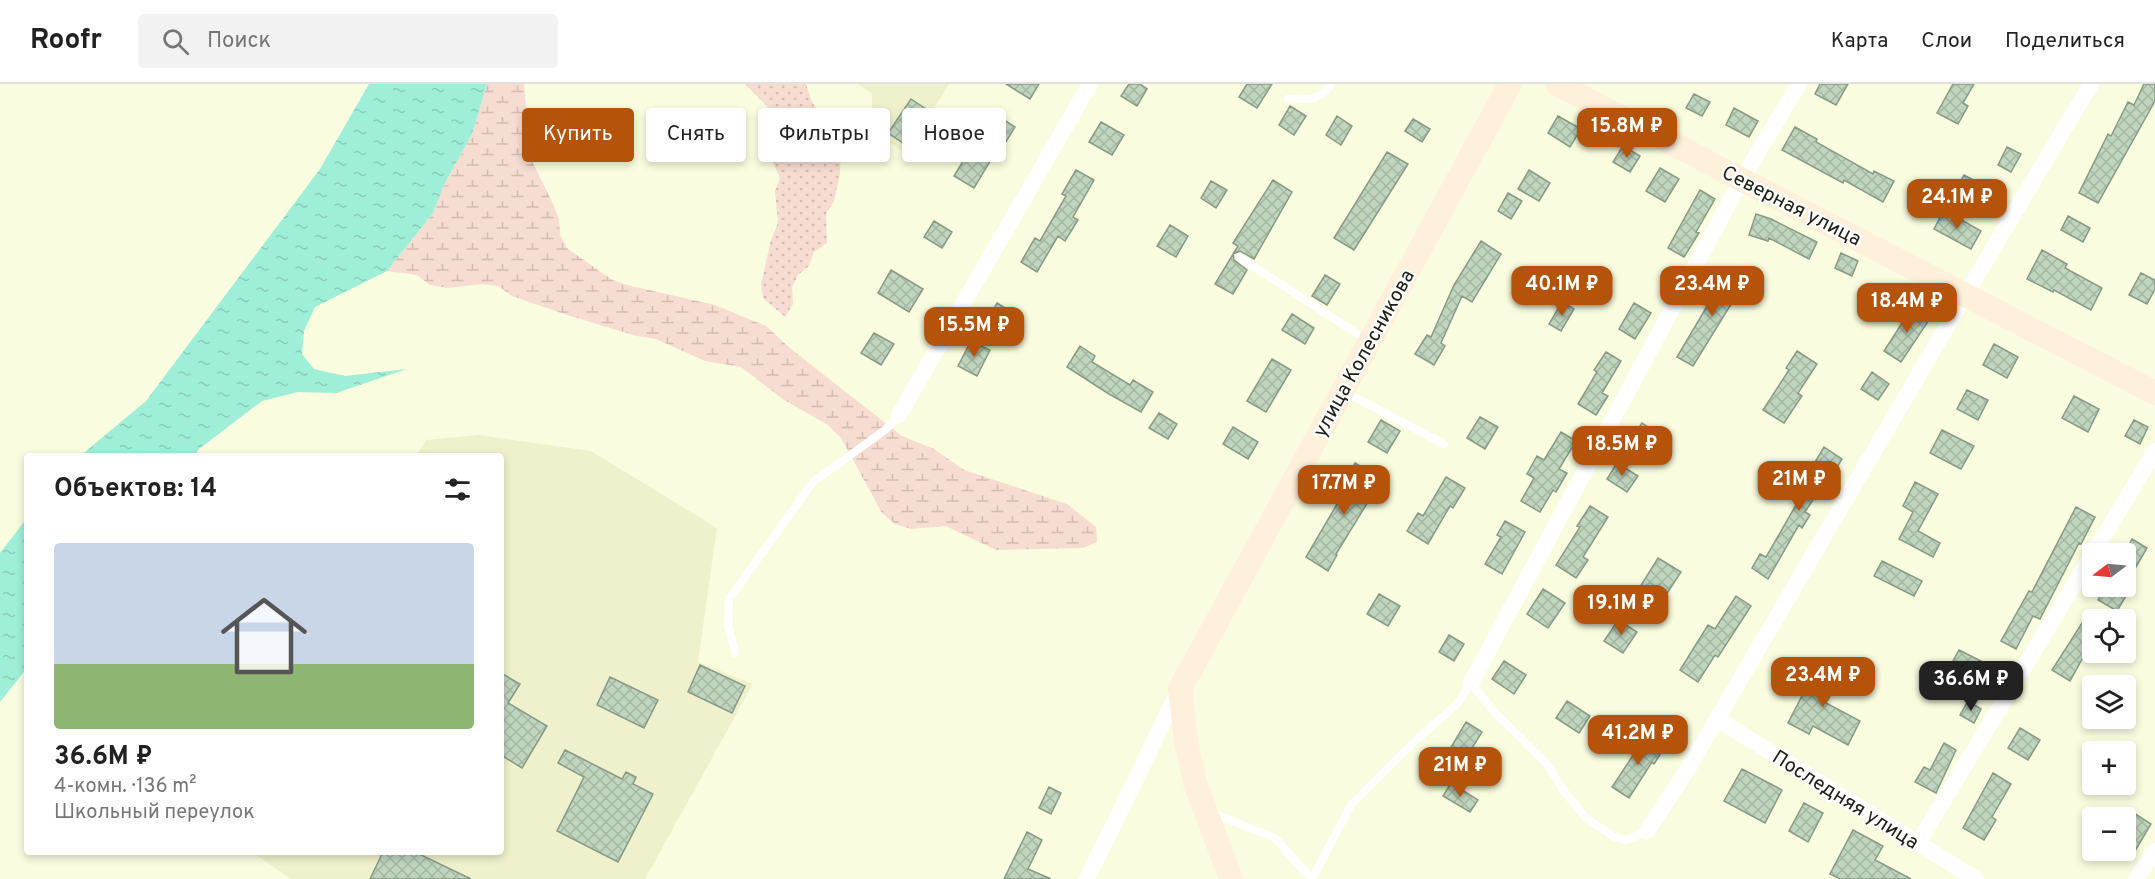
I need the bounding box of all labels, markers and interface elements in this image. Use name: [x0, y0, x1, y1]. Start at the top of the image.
search box: [138, 14, 558, 68]
text: Roofr: [30, 23, 102, 59]
icon: search: [159, 25, 192, 58]
text: Поиск: [207, 28, 271, 55]
text: Карта: [1831, 28, 1888, 55]
text: Слои: [1921, 28, 1972, 55]
text: Поделиться: [2005, 28, 2125, 55]
chip: Купить: [522, 108, 634, 162]
chip: Снять: [646, 108, 746, 162]
chip: Фильтры: [758, 108, 890, 162]
chip: Новое: [902, 108, 1006, 162]
pin: 15.8M ₽: [1572, 108, 1682, 159]
text: 15.8M ₽: [1591, 114, 1663, 140]
street label: Северная улица: [1717, 160, 1865, 253]
pin: 24.1M ₽: [1902, 179, 2012, 230]
text: 24.1M ₽: [1921, 185, 1993, 211]
street label: улица Колесникова: [1308, 266, 1422, 442]
pin: 40.1M ₽: [1507, 266, 1617, 317]
pin: 23.4M ₽: [1657, 266, 1767, 317]
text: 40.1M ₽: [1525, 272, 1599, 298]
text: 23.4M ₽: [1674, 272, 1750, 298]
pin: 18.4M ₽: [1852, 283, 1962, 334]
text: 18.4M ₽: [1871, 289, 1943, 315]
pin: 15.5M ₽: [919, 307, 1029, 358]
text: 15.5M ₽: [938, 313, 1010, 339]
pin: 18.5M ₽: [1567, 426, 1677, 477]
text: 18.5M ₽: [1586, 432, 1658, 458]
pin: 21M ₽: [1757, 461, 1841, 512]
pin: 17.7M ₽: [1289, 465, 1399, 516]
text: 21M ₽: [1772, 467, 1826, 493]
text: 17.7M ₽: [1312, 471, 1376, 497]
text: Объектов: 14: [54, 473, 217, 506]
icon: filters: [441, 473, 474, 506]
north arrow: [2082, 543, 2136, 597]
map controls: [2082, 543, 2136, 861]
icon: home: [210, 582, 318, 690]
pin: 19.1M ₽: [1566, 585, 1676, 636]
text: 19.1M ₽: [1587, 591, 1655, 617]
button: locate: [2082, 609, 2136, 663]
pin: 23.4M ₽: [1768, 657, 1878, 708]
pin: 36.6M ₽: [1916, 661, 2026, 712]
text: 23.4M ₽: [1785, 663, 1861, 689]
text: 36.6M ₽: [1933, 667, 2009, 693]
button: layers: [2082, 675, 2136, 729]
pin: 41.2M ₽: [1583, 715, 1693, 766]
text: 41.2M ₽: [1602, 721, 1674, 747]
text: 36.6M ₽: [54, 741, 153, 774]
button: +: [2082, 741, 2136, 795]
street label: Последняя улица: [1767, 745, 1923, 856]
pin: 21M ₽: [1418, 747, 1502, 798]
text: 21M ₽: [1433, 753, 1487, 779]
text: 4-комн. · 136 m²: [54, 774, 196, 800]
text: Школьный переулок: [54, 800, 255, 826]
button: −: [2082, 807, 2136, 861]

